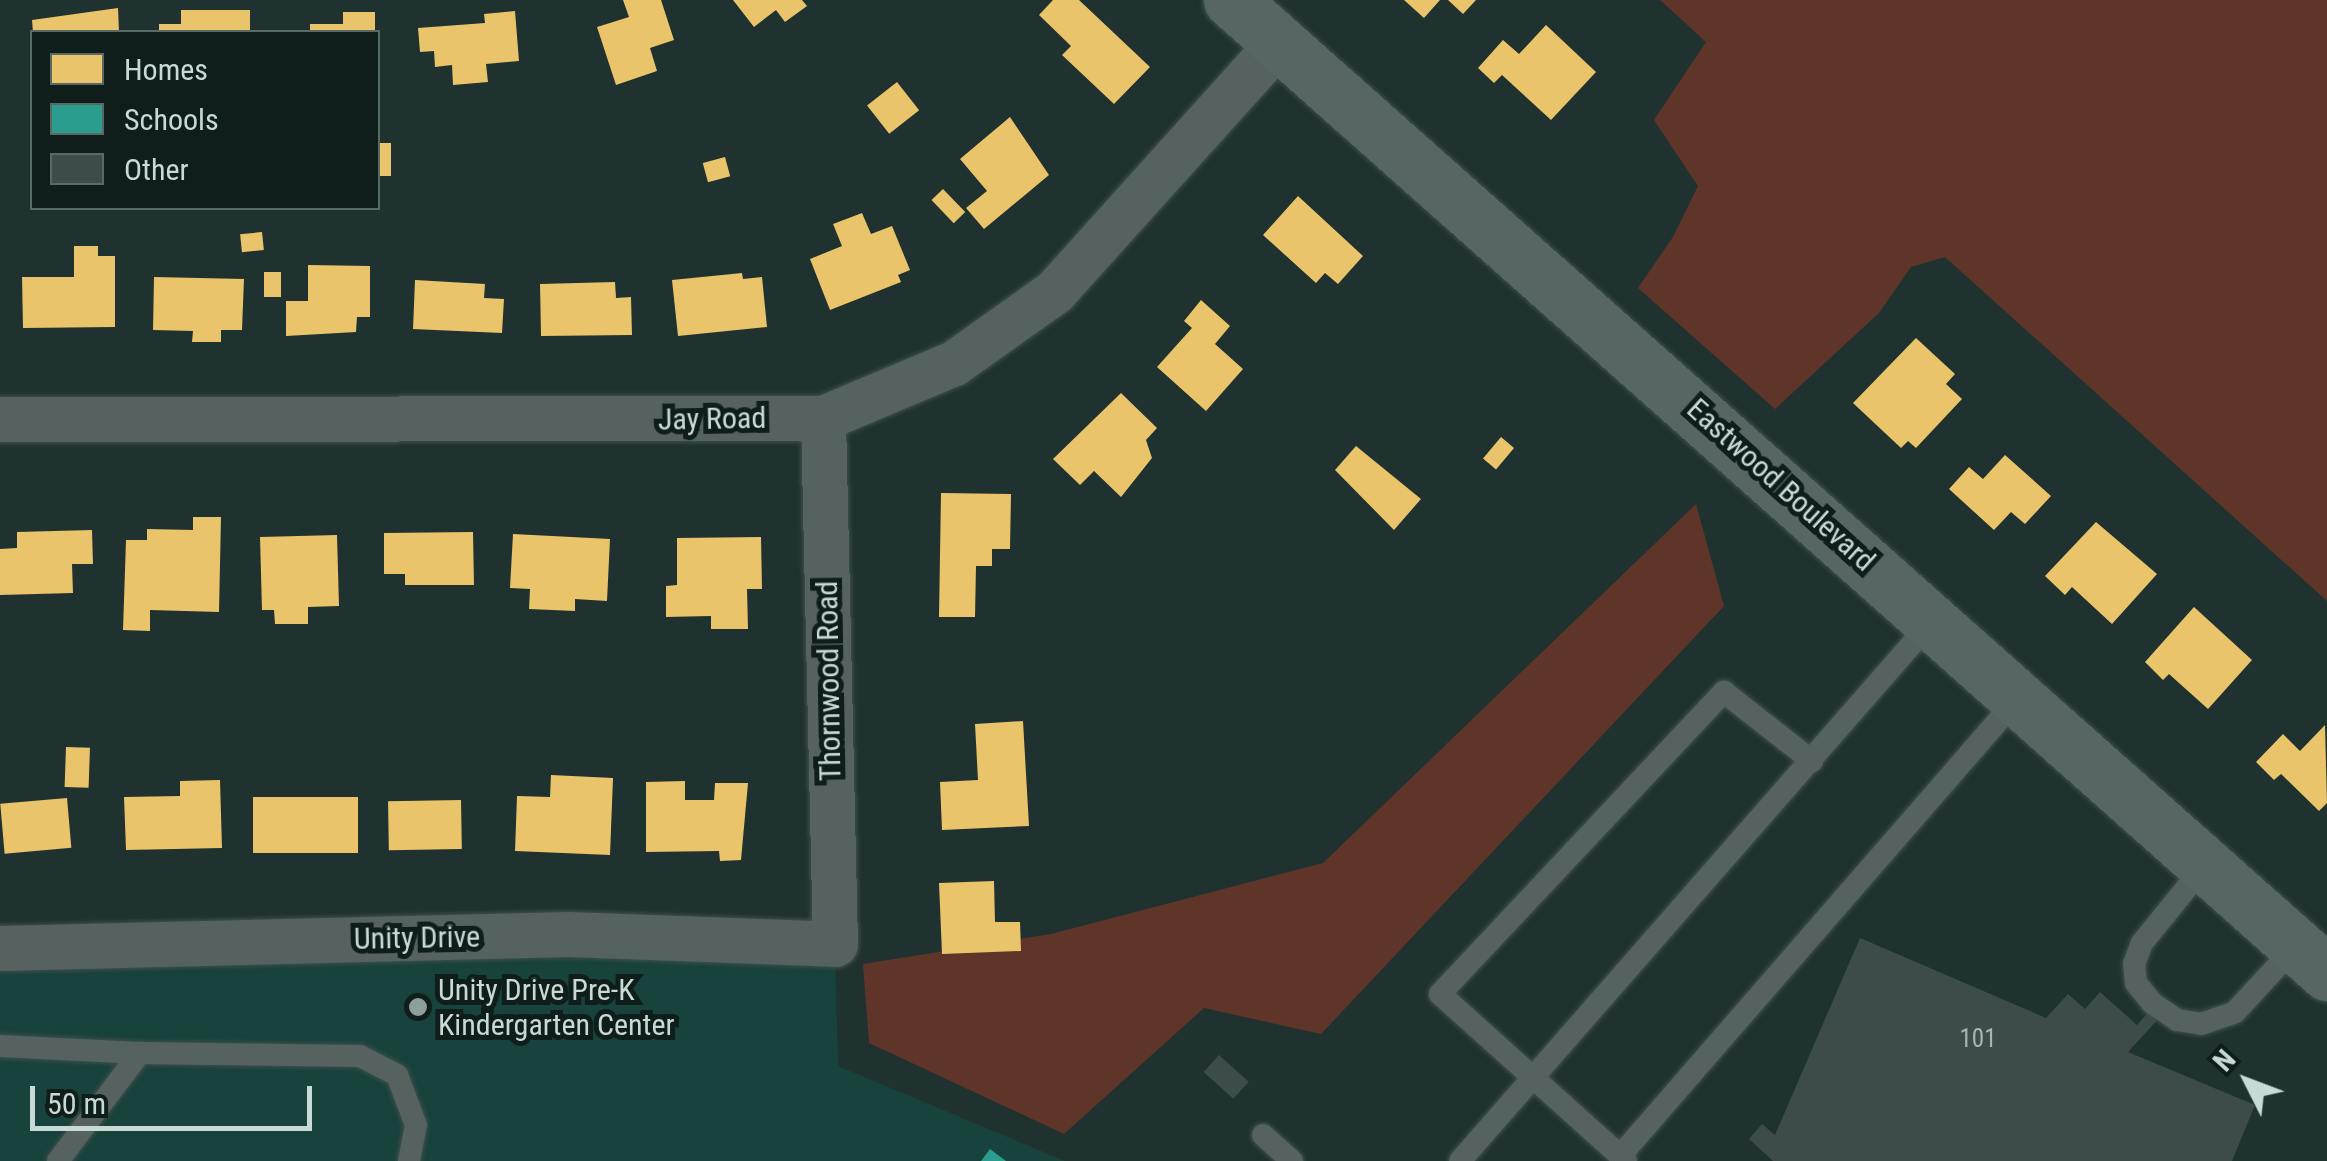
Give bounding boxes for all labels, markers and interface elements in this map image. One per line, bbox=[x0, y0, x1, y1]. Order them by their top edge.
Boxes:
legend bbox=[30, 30, 380, 210]
text: Homes bbox=[124, 52, 208, 87]
text: Schools bbox=[124, 102, 219, 137]
text: Other bbox=[124, 152, 189, 187]
street label: Eastwood Boulevard bbox=[1680, 391, 1882, 579]
street label: Jay Road bbox=[658, 400, 766, 438]
street label: Thornwood Road bbox=[809, 580, 849, 782]
street label: Unity Drive bbox=[354, 919, 480, 957]
place label: Unity Drive Pre-K Kindergarten Center bbox=[438, 972, 675, 1042]
marker: Unity Drive Pre-K Kindergarten Center bbox=[407, 996, 429, 1018]
house number: 101 bbox=[1959, 1024, 1997, 1054]
north arrow bbox=[2197, 1031, 2297, 1131]
text: N bbox=[2206, 1043, 2242, 1078]
scale bar bbox=[35, 1066, 318, 1128]
text: 50 m bbox=[47, 1086, 106, 1121]

